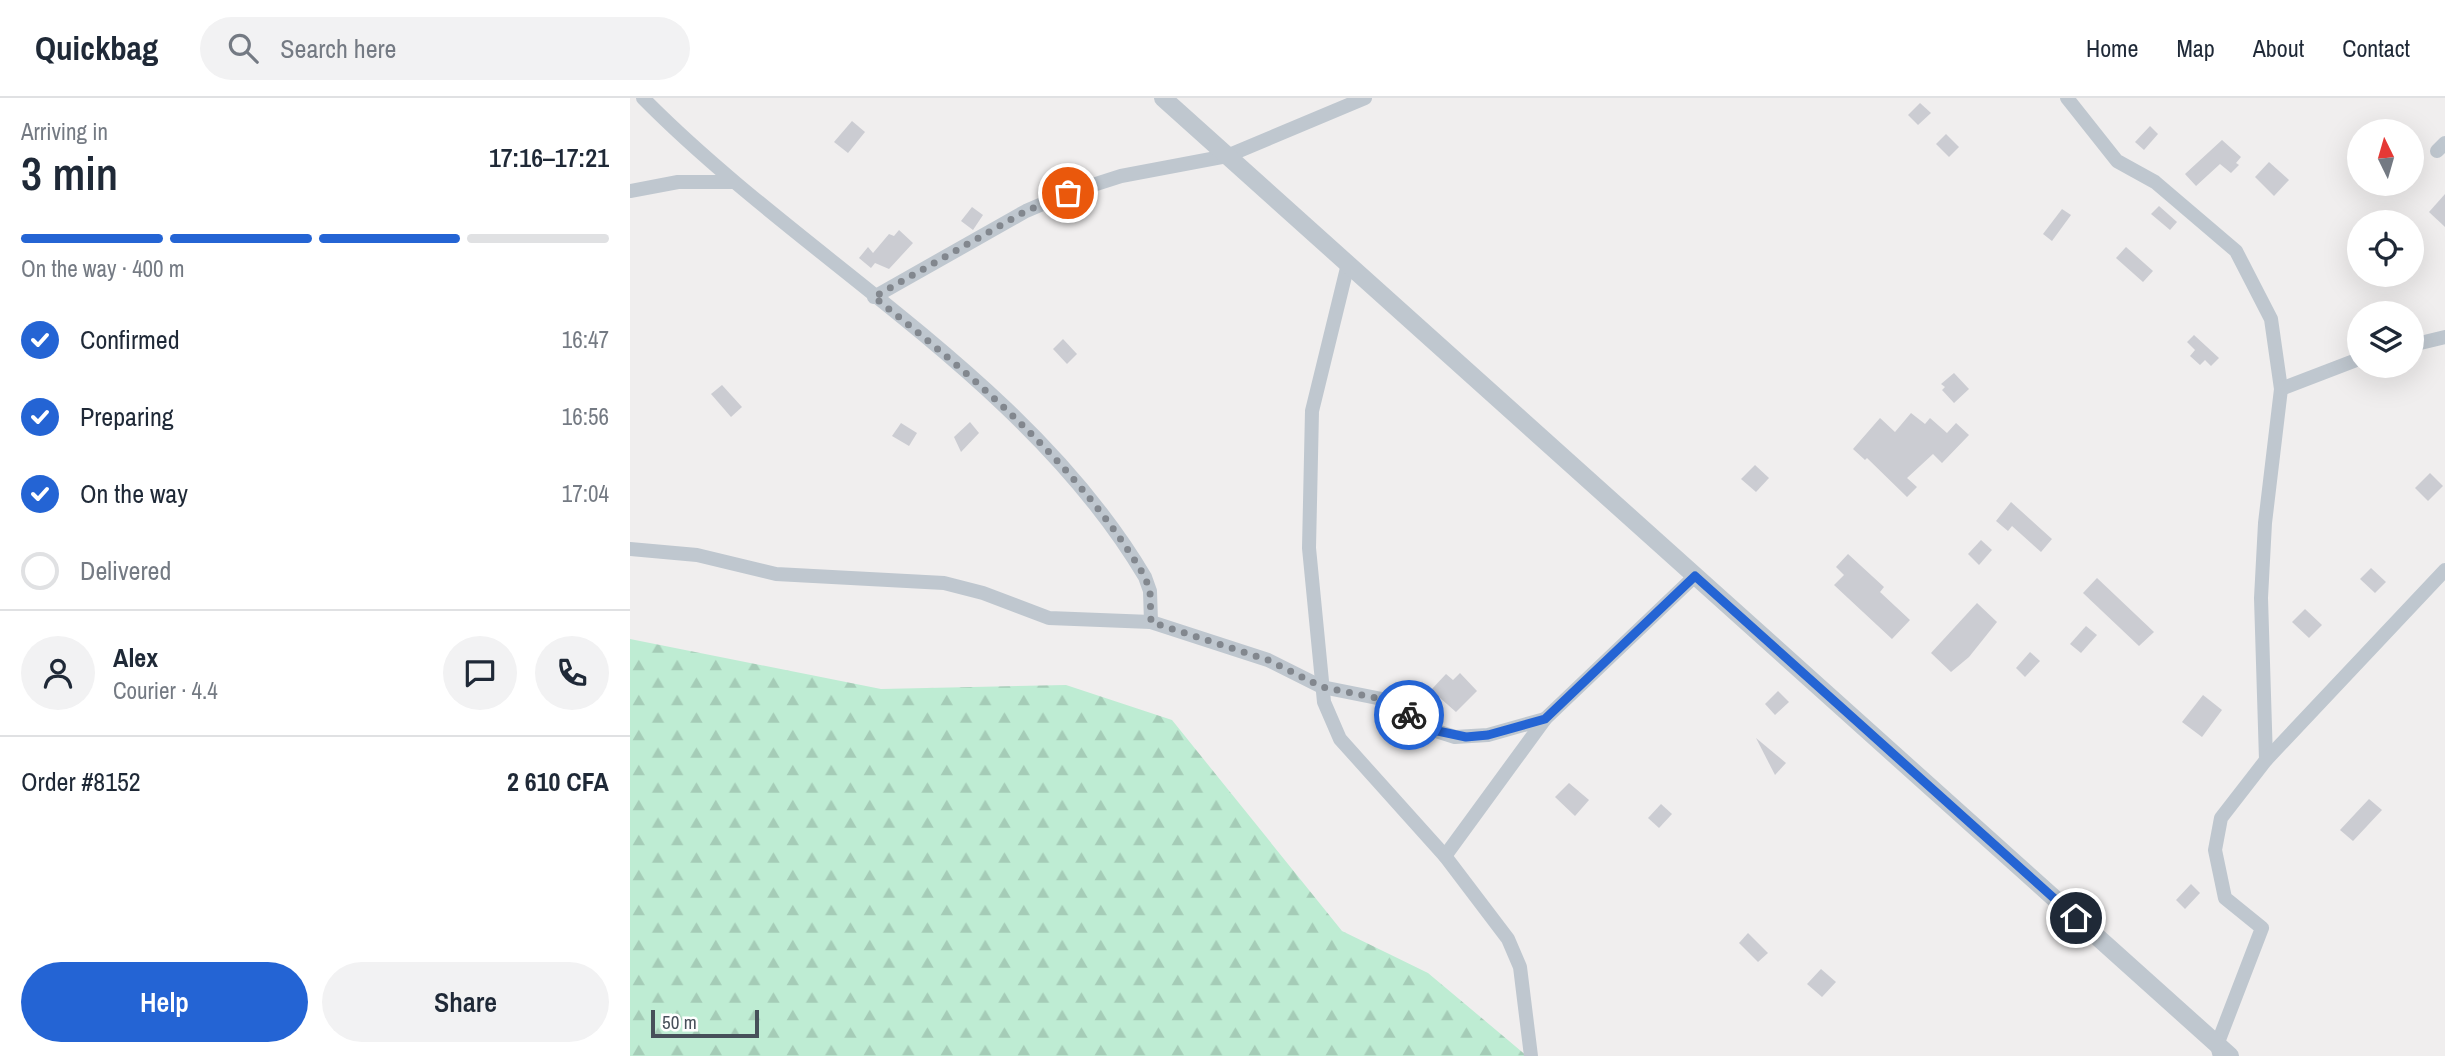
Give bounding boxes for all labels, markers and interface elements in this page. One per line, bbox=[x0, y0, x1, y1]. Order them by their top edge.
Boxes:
search box bbox=[200, 17, 690, 80]
text: Quickbag bbox=[35, 26, 158, 70]
icon: search bbox=[224, 29, 262, 67]
text: Search here bbox=[280, 31, 396, 66]
text: Home bbox=[2086, 32, 2138, 64]
text: Map bbox=[2176, 32, 2215, 64]
text: About bbox=[2253, 32, 2304, 64]
text: Contact bbox=[2342, 32, 2410, 64]
text: Arriving in bbox=[21, 116, 108, 147]
north arrow bbox=[2347, 119, 2424, 196]
map controls bbox=[2347, 119, 2424, 378]
text: 17:16–17:21 bbox=[489, 140, 609, 175]
text: 3 min bbox=[21, 142, 118, 204]
pin bbox=[1038, 163, 1098, 223]
icon: bag bbox=[1049, 174, 1087, 212]
button: locate bbox=[2347, 210, 2424, 287]
text: On the way · 400 m bbox=[21, 253, 185, 284]
button: layers bbox=[2347, 301, 2424, 378]
icon: check bbox=[21, 321, 59, 359]
text: Confirmed bbox=[80, 322, 180, 357]
text: 16:47 bbox=[562, 324, 609, 355]
icon: check bbox=[21, 398, 59, 436]
text: Preparing bbox=[80, 399, 174, 434]
text: 16:56 bbox=[562, 401, 609, 432]
icon: check bbox=[21, 475, 59, 513]
text: On the way bbox=[80, 476, 188, 511]
text: 17:04 bbox=[562, 478, 609, 509]
text: Delivered bbox=[80, 553, 171, 588]
button: person bbox=[21, 636, 95, 710]
button: chat bbox=[443, 636, 517, 710]
button: phone bbox=[535, 636, 609, 710]
text: Alex bbox=[113, 640, 158, 675]
text: Courier · 4.4 bbox=[113, 675, 218, 706]
courier bbox=[1374, 680, 1444, 750]
icon: bike bbox=[1390, 696, 1428, 734]
text: Order #8152 bbox=[21, 764, 141, 799]
text: 2 610 CFA bbox=[507, 764, 609, 799]
pin bbox=[2046, 888, 2106, 948]
icon: home bbox=[2057, 899, 2095, 937]
button: Help bbox=[21, 962, 308, 1042]
button: Share bbox=[322, 962, 609, 1042]
scale bar bbox=[651, 1007, 760, 1039]
text: 50 m bbox=[662, 1009, 697, 1035]

